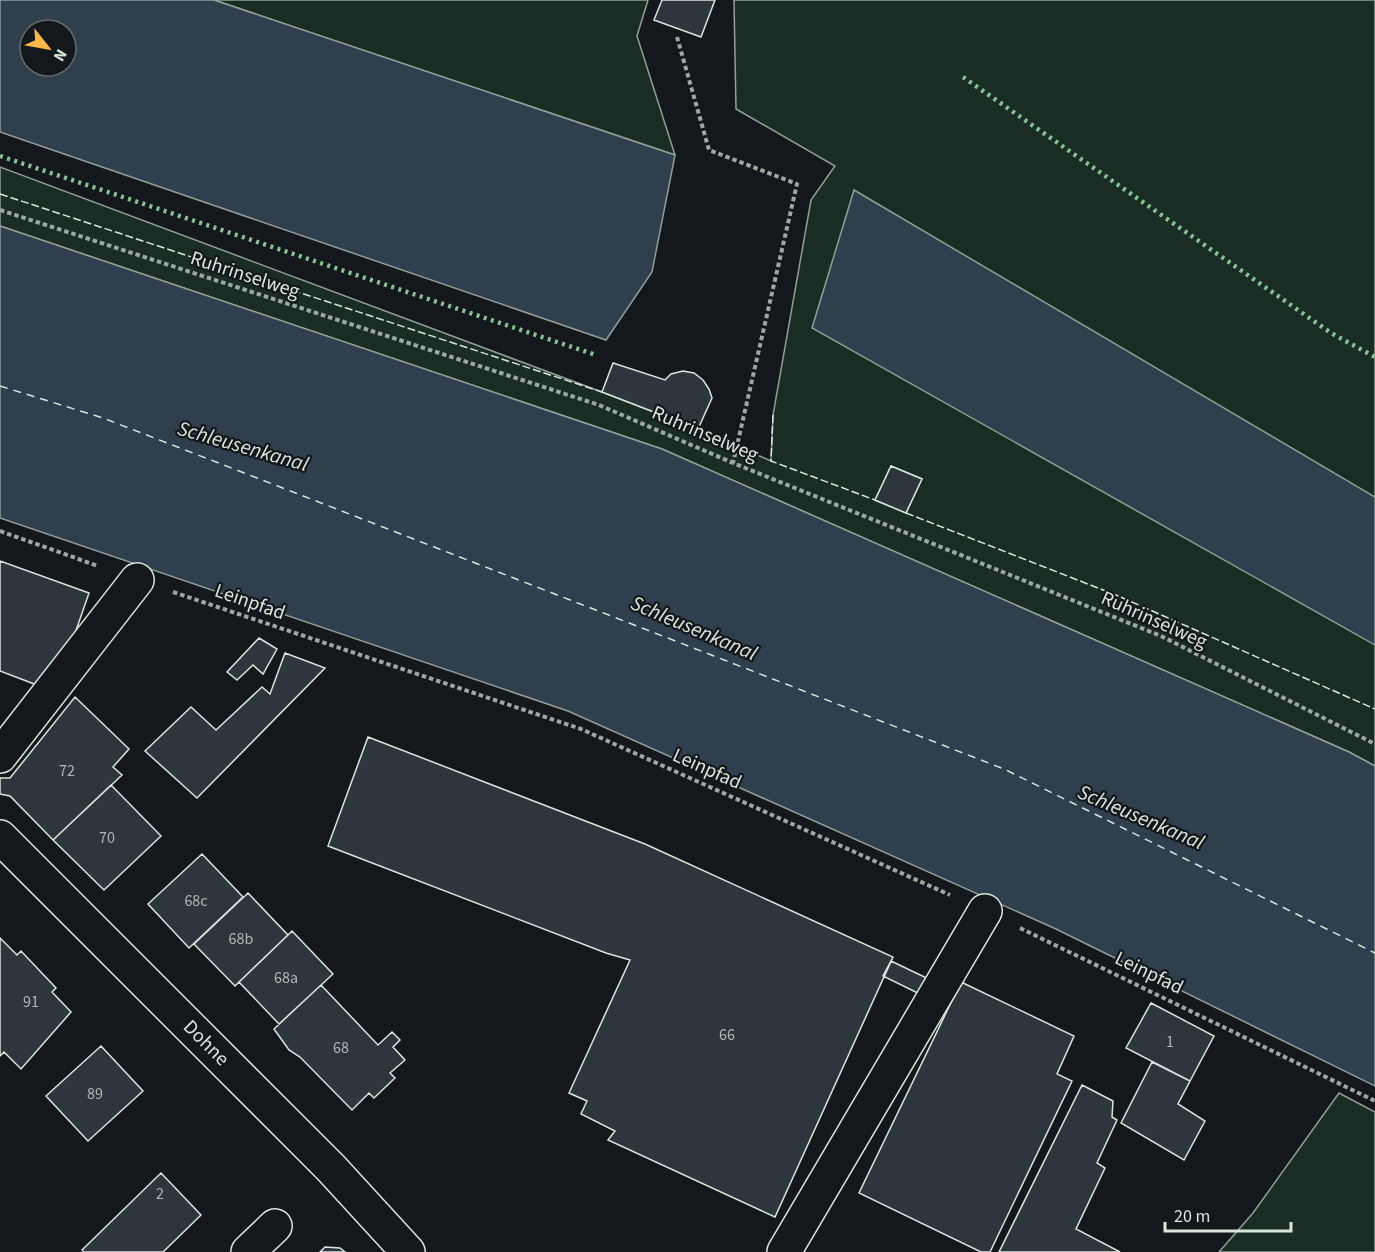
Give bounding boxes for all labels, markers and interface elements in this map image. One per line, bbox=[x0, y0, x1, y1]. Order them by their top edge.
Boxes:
north arrow bbox=[18, 18, 78, 78]
text: N bbox=[48, 45, 72, 65]
street label: Ruhrinselweg bbox=[187, 244, 303, 306]
street label: Ruhrinselweg bbox=[647, 399, 763, 469]
water label: Schleusenkanal bbox=[174, 413, 313, 479]
street label: Leinpfad bbox=[211, 577, 289, 627]
street label: Ruhrinselweg bbox=[1096, 584, 1212, 656]
water label: Schleusenkanal bbox=[626, 588, 763, 668]
street label: Leinpfad bbox=[668, 741, 746, 797]
house number: 72 bbox=[59, 760, 75, 782]
water label: Schleusenkanal bbox=[1073, 777, 1210, 857]
house number: 70 bbox=[99, 827, 115, 849]
house number: 68c bbox=[184, 890, 208, 912]
house number: 68b bbox=[229, 928, 254, 950]
street label: Leinpfad bbox=[1110, 944, 1188, 1002]
house number: 68a bbox=[274, 967, 298, 989]
house number: 91 bbox=[23, 991, 39, 1013]
street label: Dohne bbox=[177, 1014, 235, 1072]
house number: 66 bbox=[719, 1024, 735, 1046]
house number: 1 bbox=[1166, 1031, 1174, 1053]
house number: 68 bbox=[333, 1037, 349, 1059]
house number: 89 bbox=[87, 1083, 103, 1105]
house number: 2 bbox=[156, 1183, 164, 1205]
scale bar bbox=[1165, 1195, 1291, 1233]
text: 20 m bbox=[1174, 1204, 1210, 1229]

